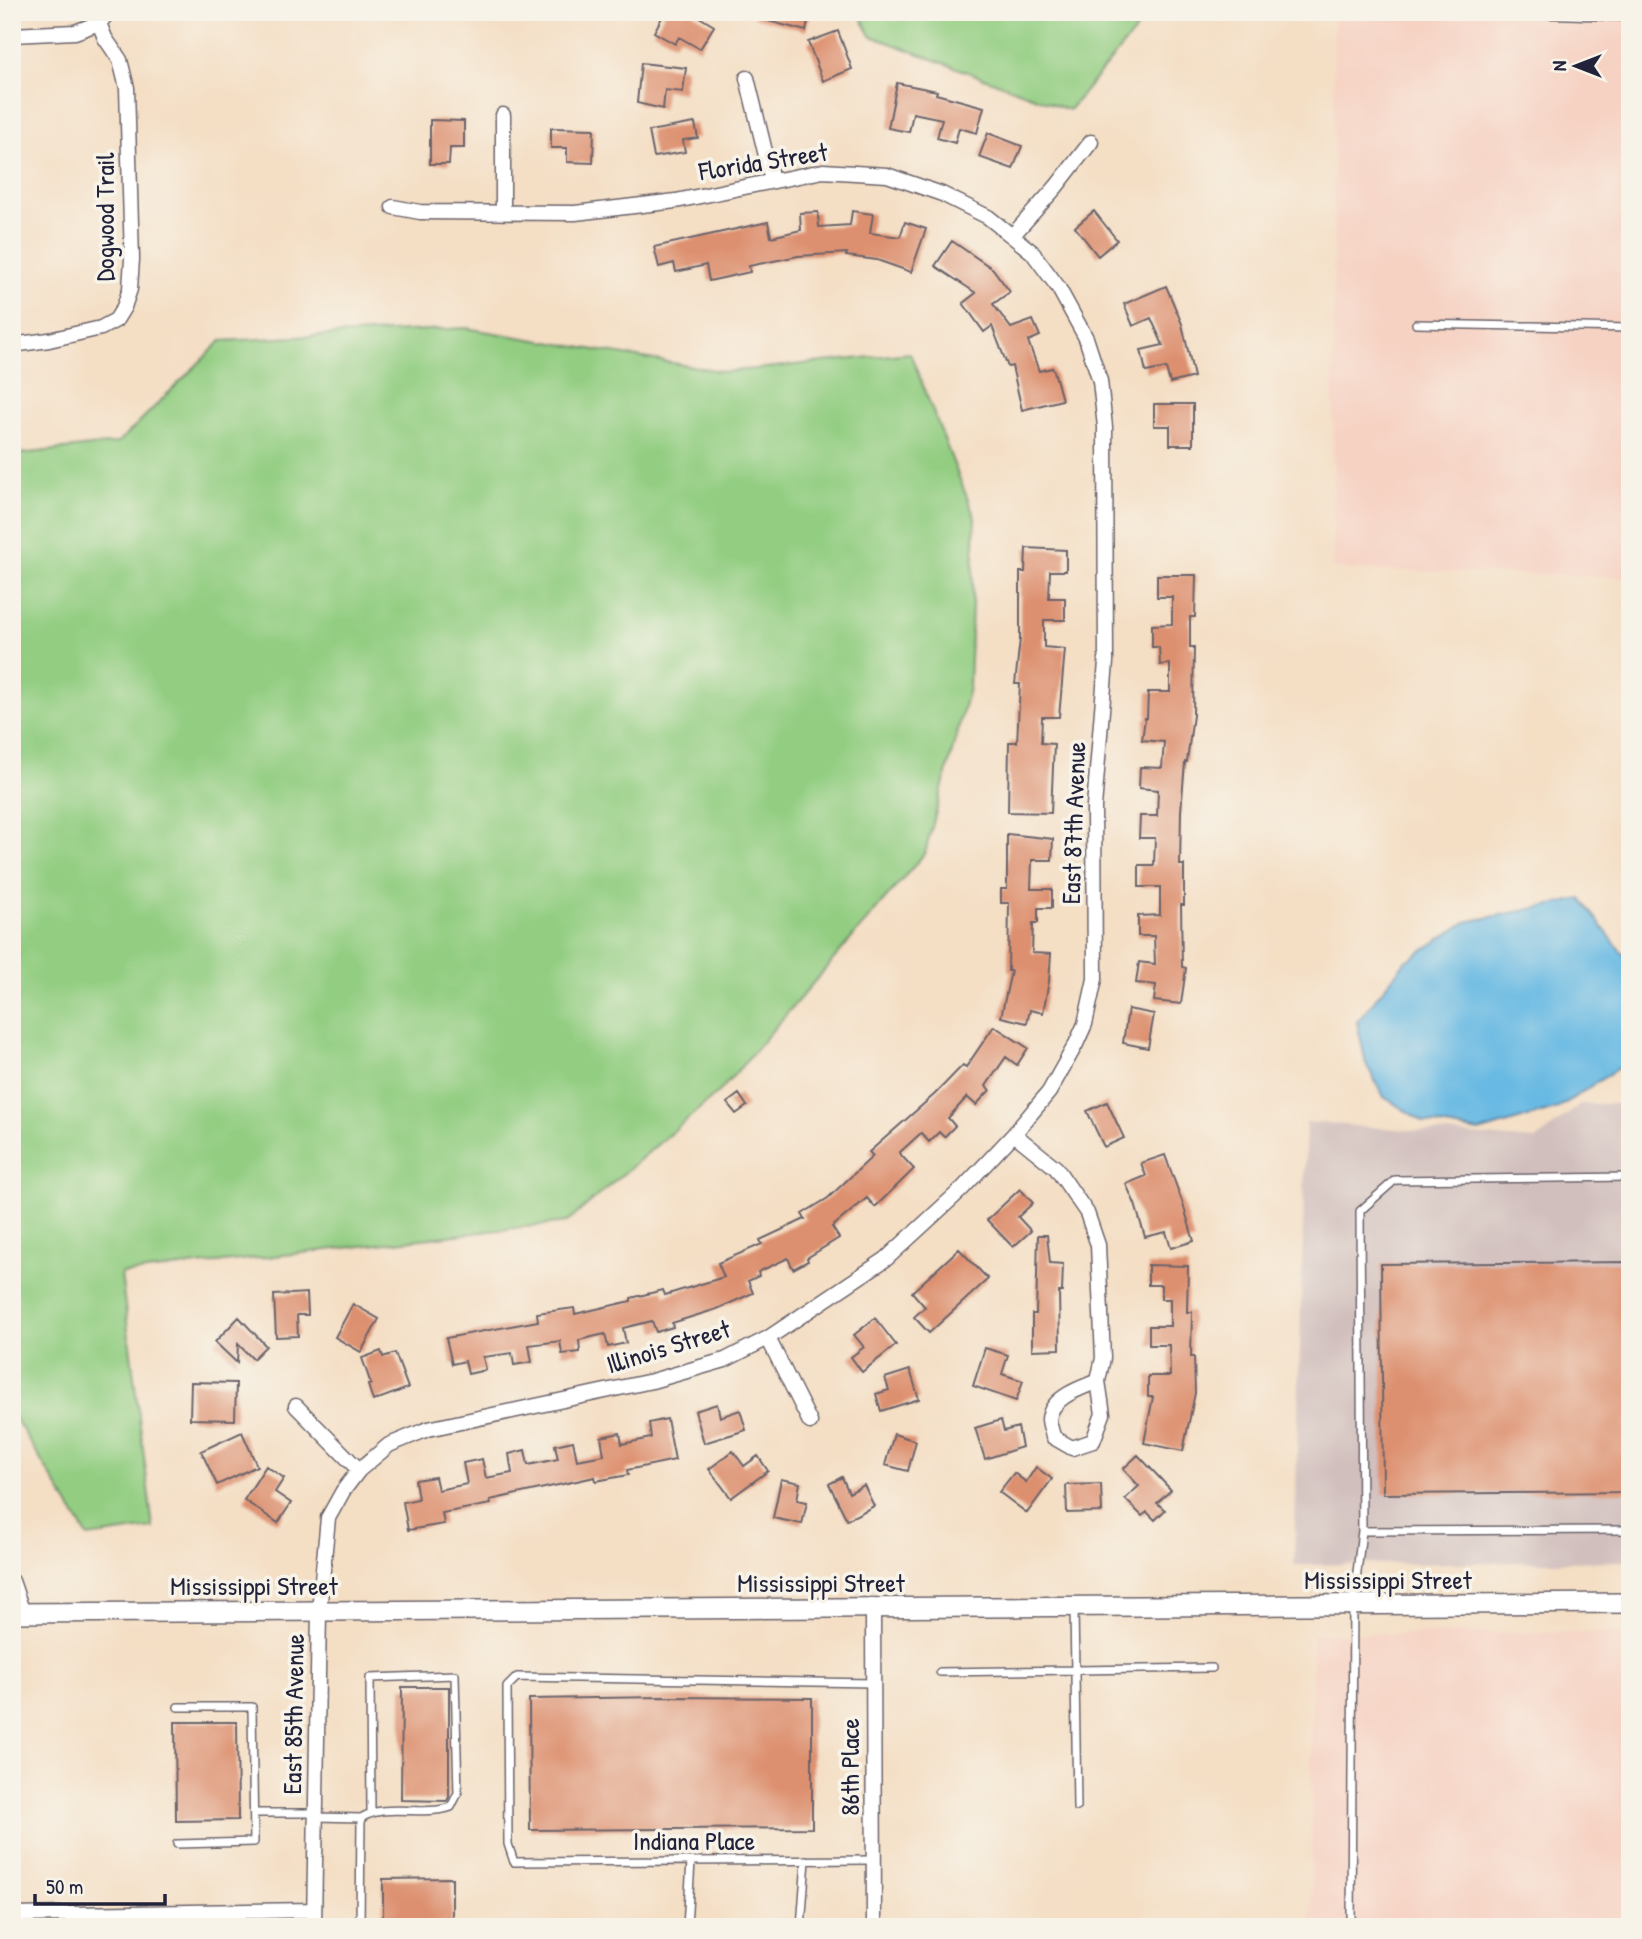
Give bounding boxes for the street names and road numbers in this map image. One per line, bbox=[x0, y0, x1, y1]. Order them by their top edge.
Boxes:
street label: Florida Street bbox=[695, 133, 831, 189]
street label: Dogwood Trail bbox=[87, 153, 122, 281]
street label: East 87th Avenue bbox=[1053, 741, 1093, 905]
street label: Illinois Street bbox=[602, 1310, 735, 1381]
street label: Mississippi Street bbox=[1304, 1562, 1473, 1597]
street label: Mississippi Street bbox=[737, 1565, 906, 1600]
street label: Mississippi Street bbox=[170, 1568, 339, 1603]
street label: East 85th Avenue bbox=[274, 1633, 312, 1795]
street label: 86th Place bbox=[832, 1718, 867, 1816]
street label: Indiana Place bbox=[633, 1823, 755, 1858]

